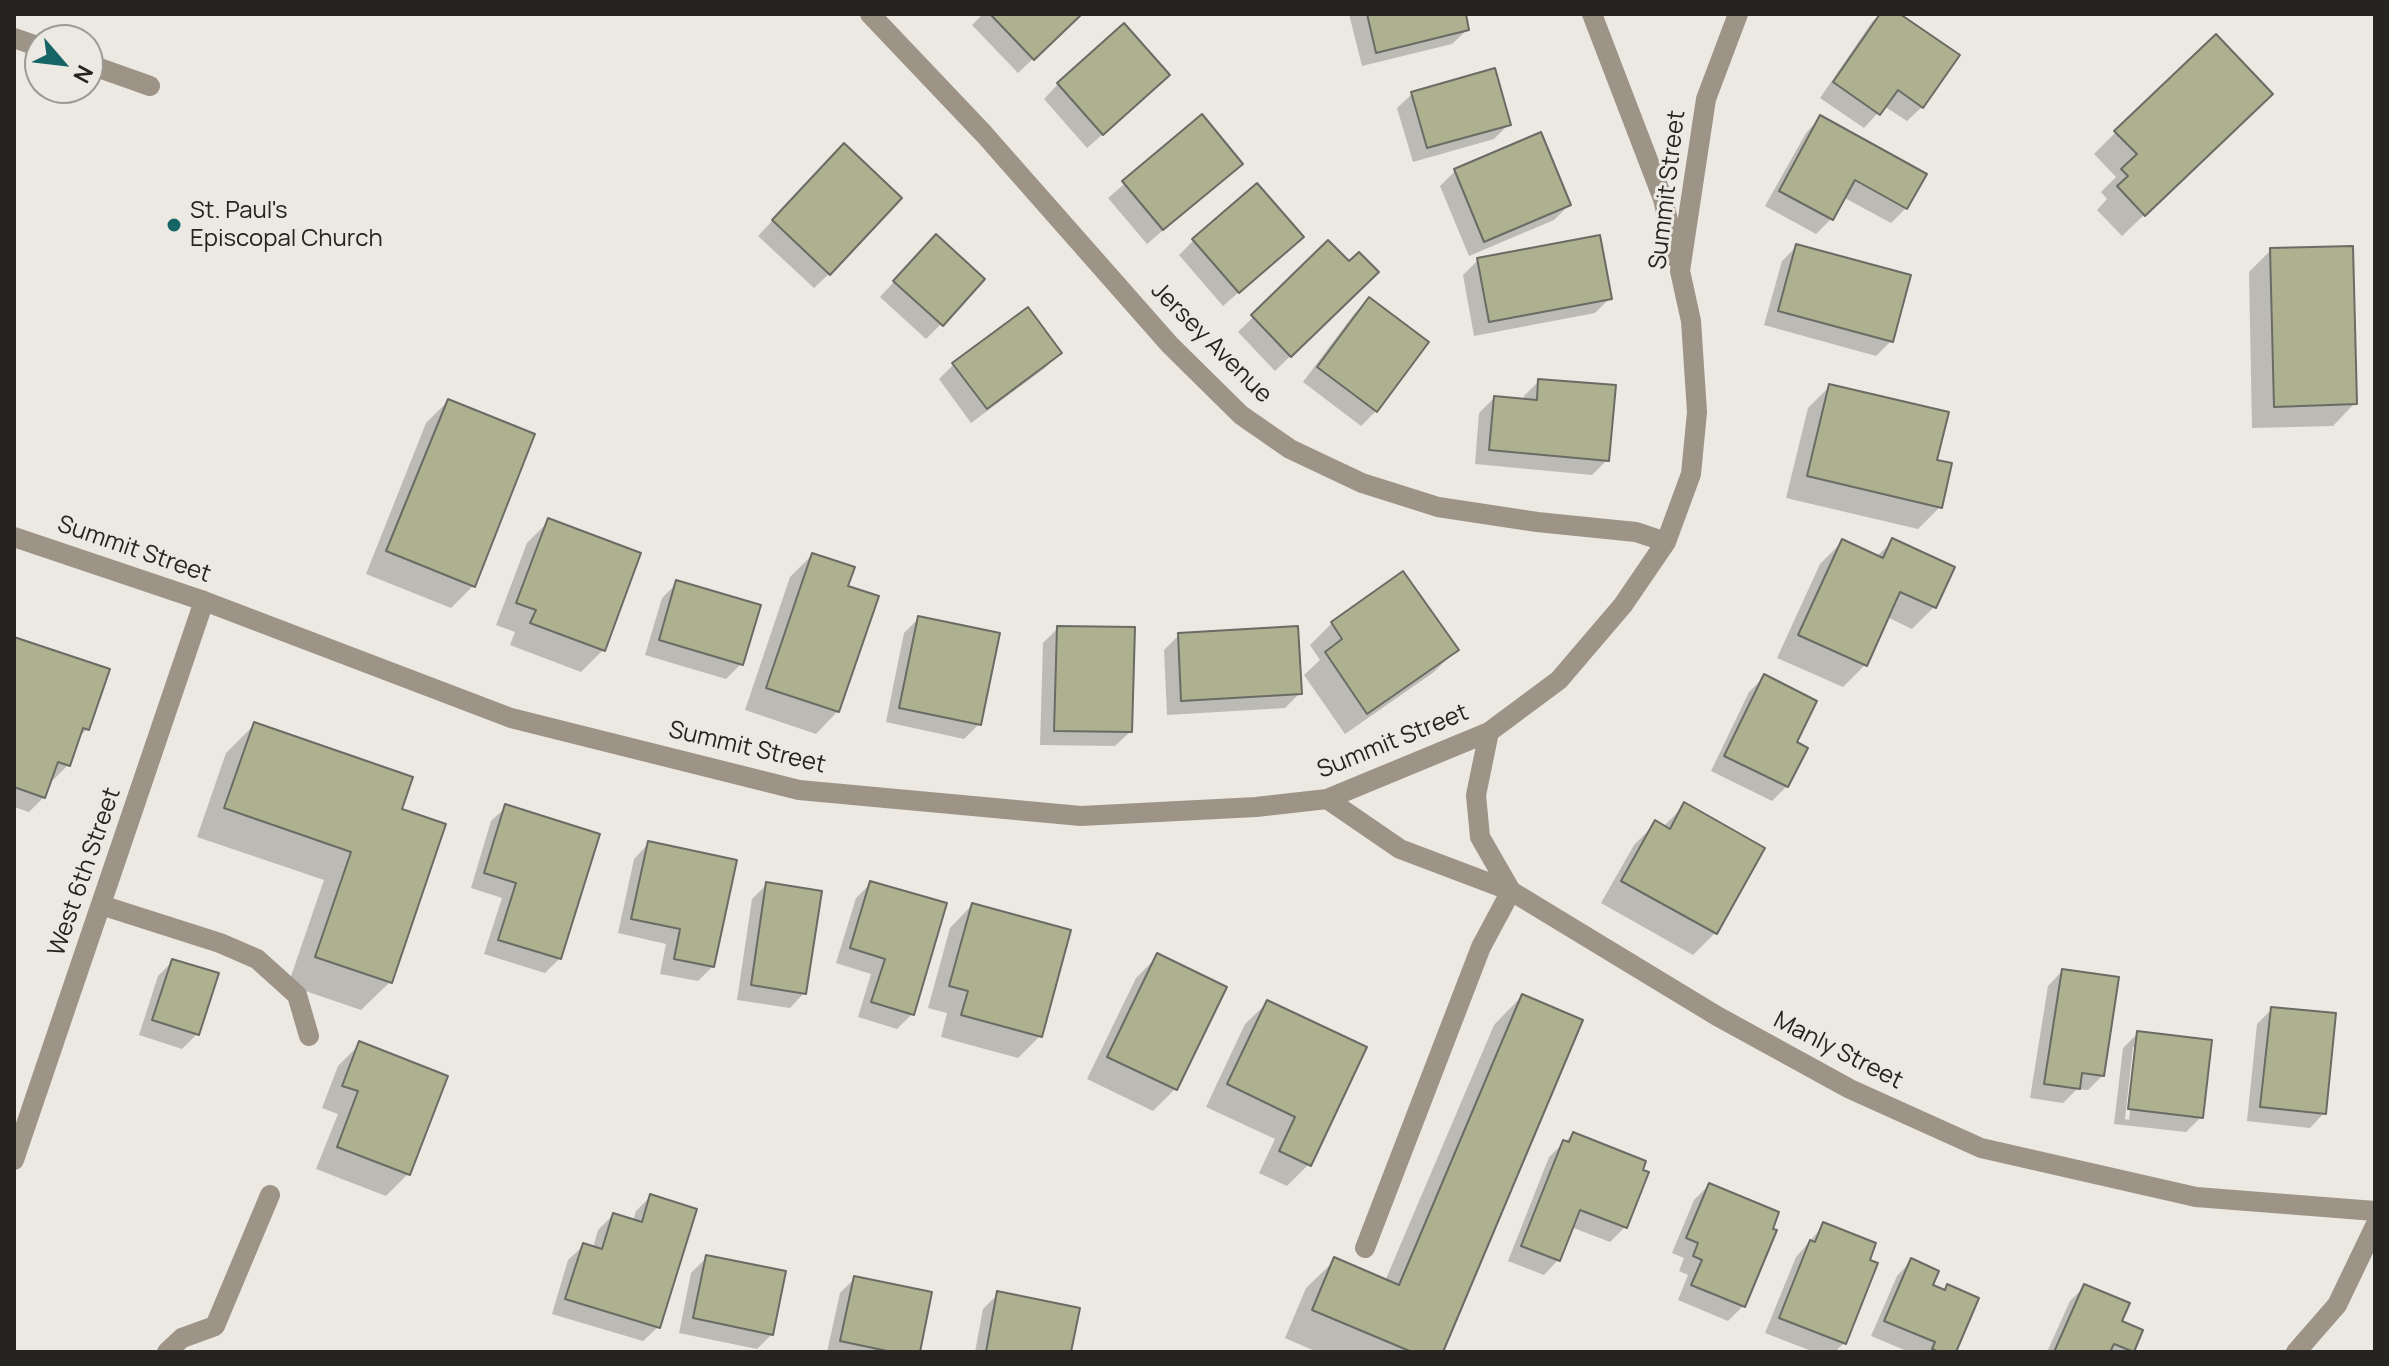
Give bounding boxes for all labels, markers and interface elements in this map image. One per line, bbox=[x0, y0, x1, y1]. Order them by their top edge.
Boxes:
north arrow bbox=[24, 24, 104, 104]
text: N bbox=[66, 60, 100, 88]
street label: Summit Street bbox=[1644, 109, 1692, 271]
place label: St. Paul's Episcopal Church bbox=[190, 197, 383, 253]
marker: St. Paul's Episcopal Church bbox=[165, 216, 183, 234]
street label: Jersey Avenue bbox=[1144, 276, 1278, 410]
street label: Summit Street bbox=[54, 510, 214, 590]
street label: Summit Street bbox=[1313, 699, 1473, 785]
street label: Summit Street bbox=[666, 716, 828, 780]
street label: West 6th Street bbox=[43, 784, 127, 960]
street label: Manly Street bbox=[1769, 1006, 1907, 1096]

